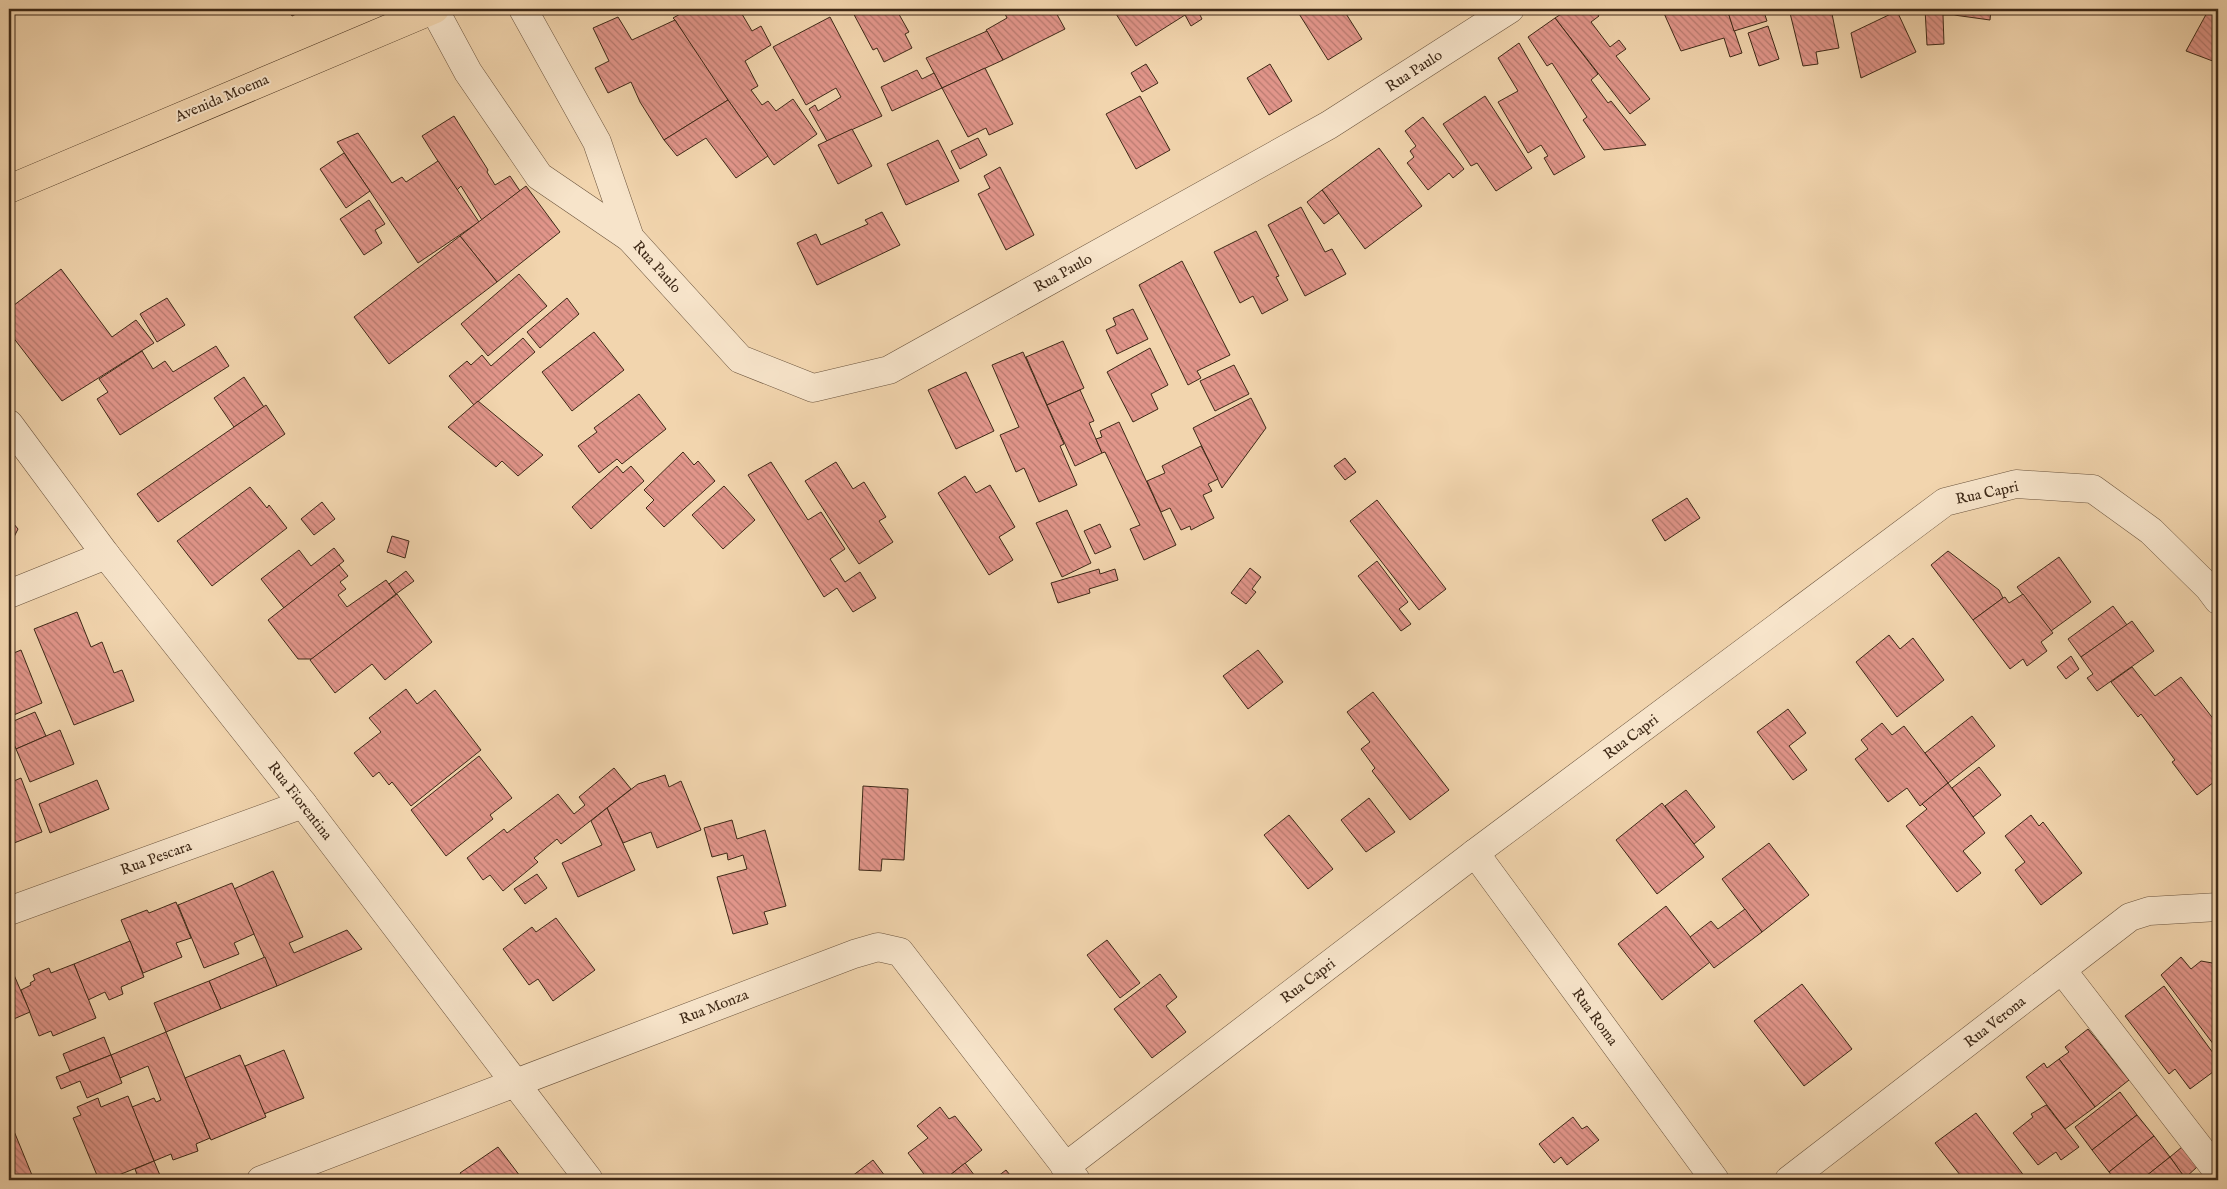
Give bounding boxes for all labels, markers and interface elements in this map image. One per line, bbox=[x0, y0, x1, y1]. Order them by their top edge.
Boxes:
street label: Rua Paulo bbox=[1382, 46, 1446, 96]
street label: Avenida Moema bbox=[171, 70, 272, 127]
street label: Rua Paulo bbox=[629, 237, 685, 297]
street label: Rua Paulo bbox=[1030, 249, 1096, 297]
street label: Rua Capri bbox=[1954, 477, 2020, 509]
street label: Rua Capri bbox=[1600, 710, 1662, 764]
street label: Rua Fiorentina bbox=[263, 758, 337, 844]
street label: Rua Pescara bbox=[118, 836, 195, 880]
street label: Rua Capri bbox=[1277, 954, 1339, 1008]
street label: Rua Monza bbox=[677, 985, 752, 1029]
street label: Rua Roma bbox=[1568, 985, 1622, 1050]
street label: Rua Verona bbox=[1960, 992, 2030, 1052]

